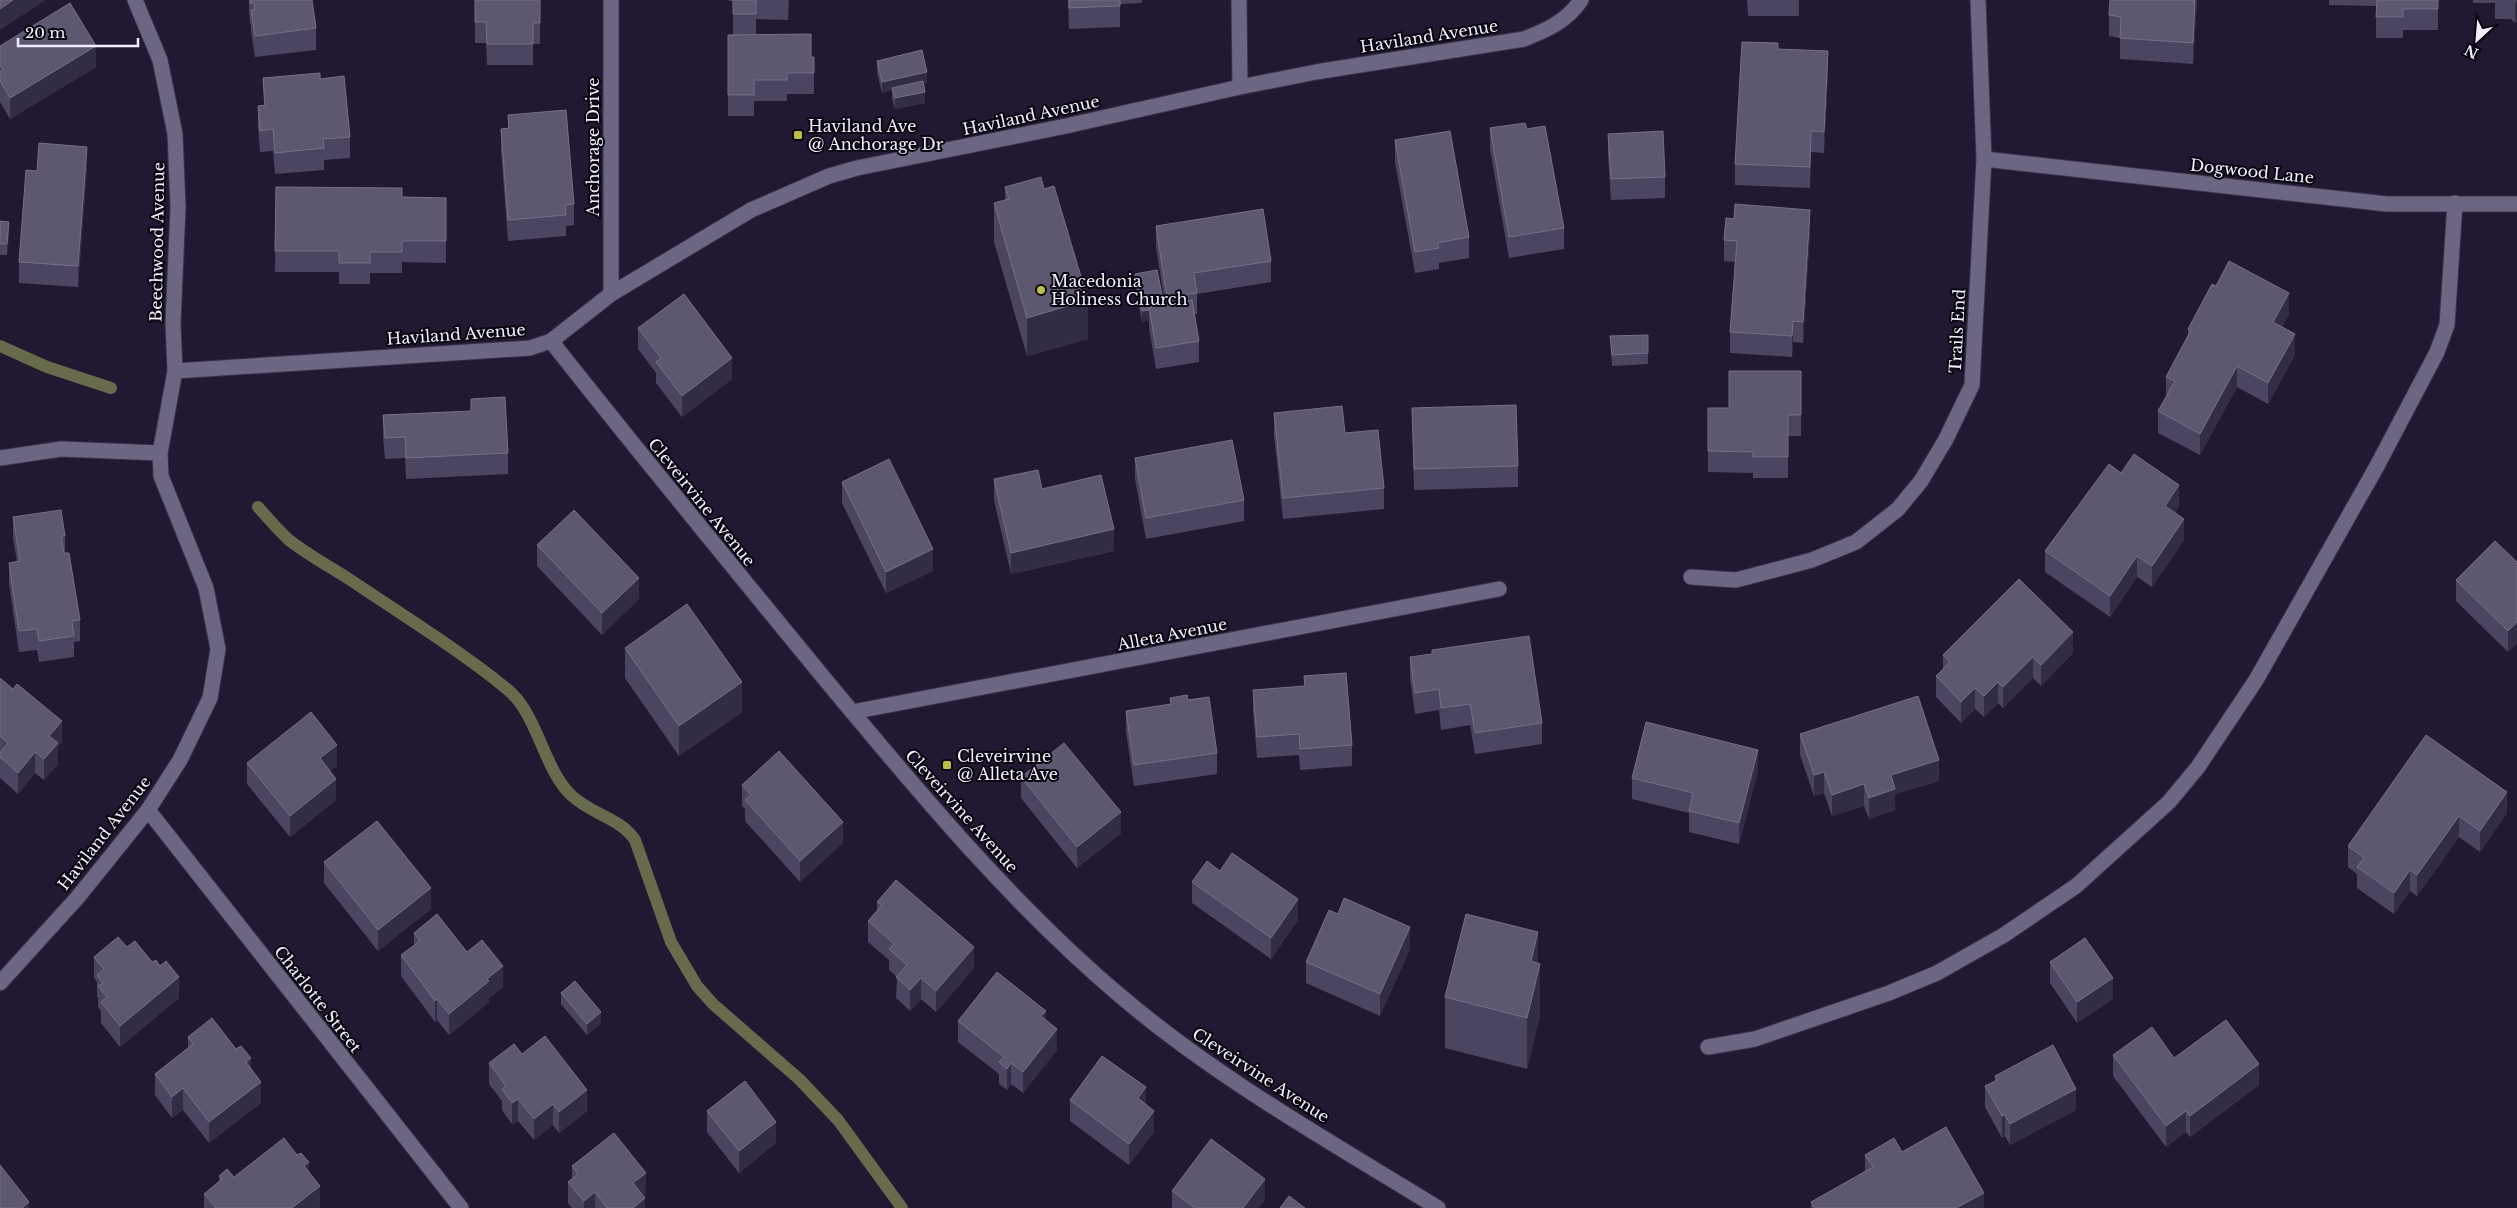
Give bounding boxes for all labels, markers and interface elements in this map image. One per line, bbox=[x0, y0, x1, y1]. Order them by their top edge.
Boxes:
scale bar bbox=[18, 15, 138, 47]
street label: Haviland Avenue bbox=[1359, 15, 1499, 57]
north arrow bbox=[2452, 15, 2502, 65]
text: 20 m bbox=[25, 23, 65, 42]
text: N bbox=[2461, 41, 2481, 63]
street label: Anchorage Drive bbox=[583, 78, 603, 217]
street label: Haviland Avenue bbox=[961, 91, 1101, 139]
place label: Haviland Ave @ Anchorage Dr bbox=[808, 116, 944, 154]
marker: Haviland Ave @ Anchorage Dr bbox=[792, 129, 804, 141]
street label: Dogwood Lane bbox=[2189, 155, 2315, 187]
street label: Beechwood Avenue bbox=[146, 162, 168, 322]
place label: Macedonia Holiness Church bbox=[1051, 271, 1187, 309]
marker: Macedonia Holiness Church bbox=[1035, 284, 1047, 296]
street label: Trails End bbox=[1945, 288, 1969, 374]
street label: Haviland Avenue bbox=[386, 319, 526, 349]
street label: Cleveirvine Avenue bbox=[644, 434, 760, 570]
street label: Alleta Avenue bbox=[1114, 614, 1229, 655]
street label: Cleveirvine Avenue bbox=[901, 745, 1023, 877]
place label: Cleveirvine @ Alleta Ave bbox=[957, 746, 1058, 784]
marker: Cleveirvine @ Alleta Ave bbox=[941, 759, 953, 771]
street label: Haviland Avenue bbox=[53, 772, 155, 894]
street label: Charlotte Street bbox=[270, 942, 366, 1056]
street label: Cleveirvine Avenue bbox=[1189, 1023, 1333, 1127]

